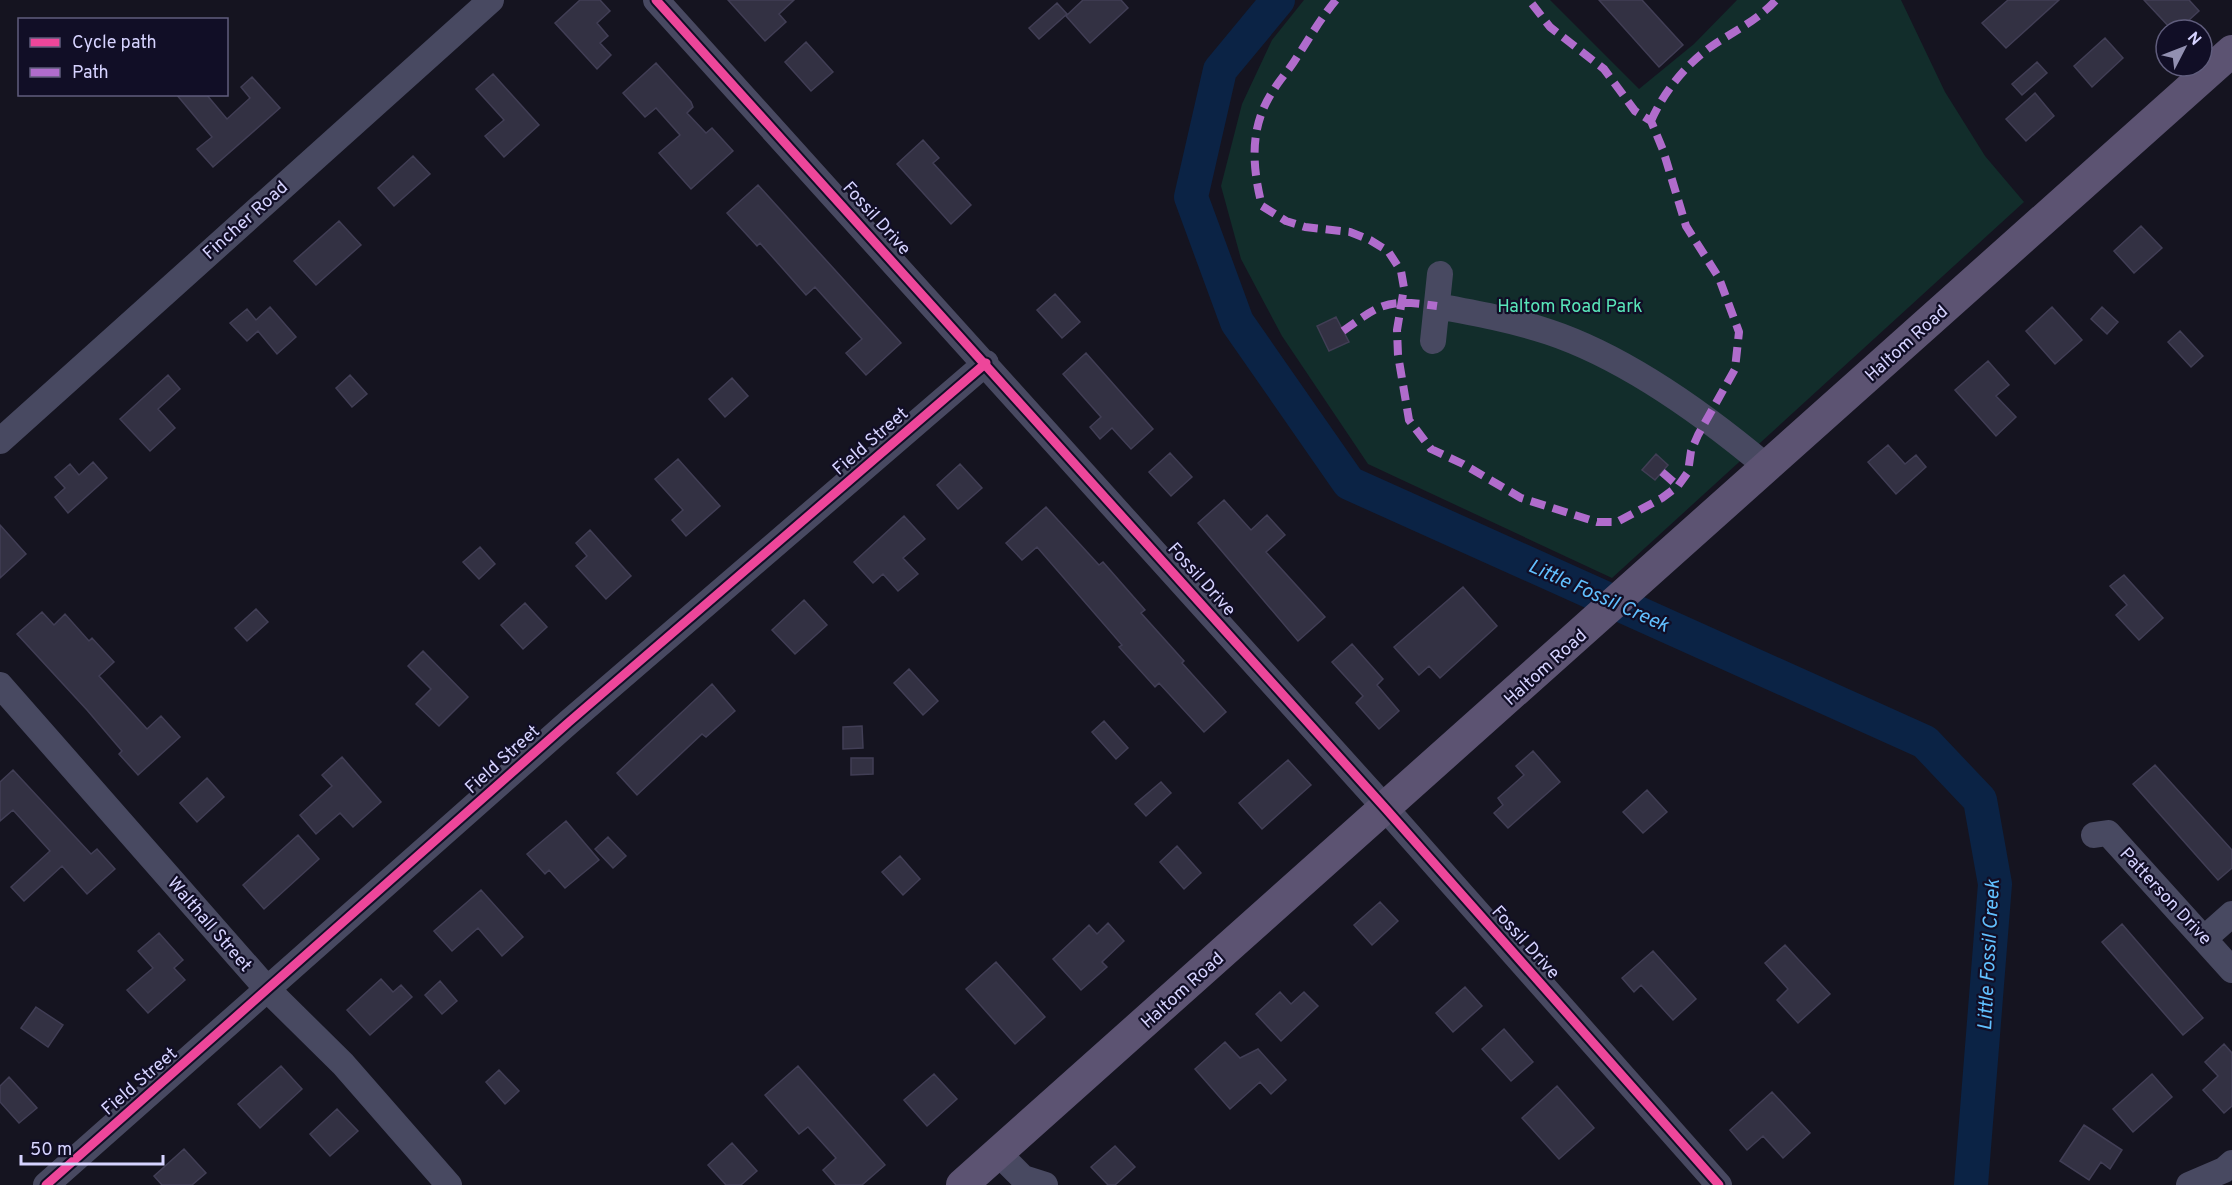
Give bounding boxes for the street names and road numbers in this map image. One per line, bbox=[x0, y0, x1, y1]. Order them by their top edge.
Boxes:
street label: Fincher Road bbox=[198, 177, 294, 266]
street label: Fossil Drive bbox=[837, 177, 915, 261]
street label: Haltom Road bbox=[1861, 301, 1953, 387]
street label: Field Street bbox=[828, 403, 914, 481]
street label: Fossil Drive bbox=[1162, 538, 1240, 622]
street label: Haltom Road bbox=[1500, 625, 1592, 711]
street label: Field Street bbox=[461, 720, 545, 800]
street label: Patterson Drive bbox=[2114, 843, 2216, 951]
street label: Walthall Street bbox=[161, 873, 256, 977]
street label: Fossil Drive bbox=[1486, 901, 1564, 985]
street label: Haltom Road bbox=[1137, 948, 1229, 1034]
street label: Field Street bbox=[97, 1043, 183, 1121]

